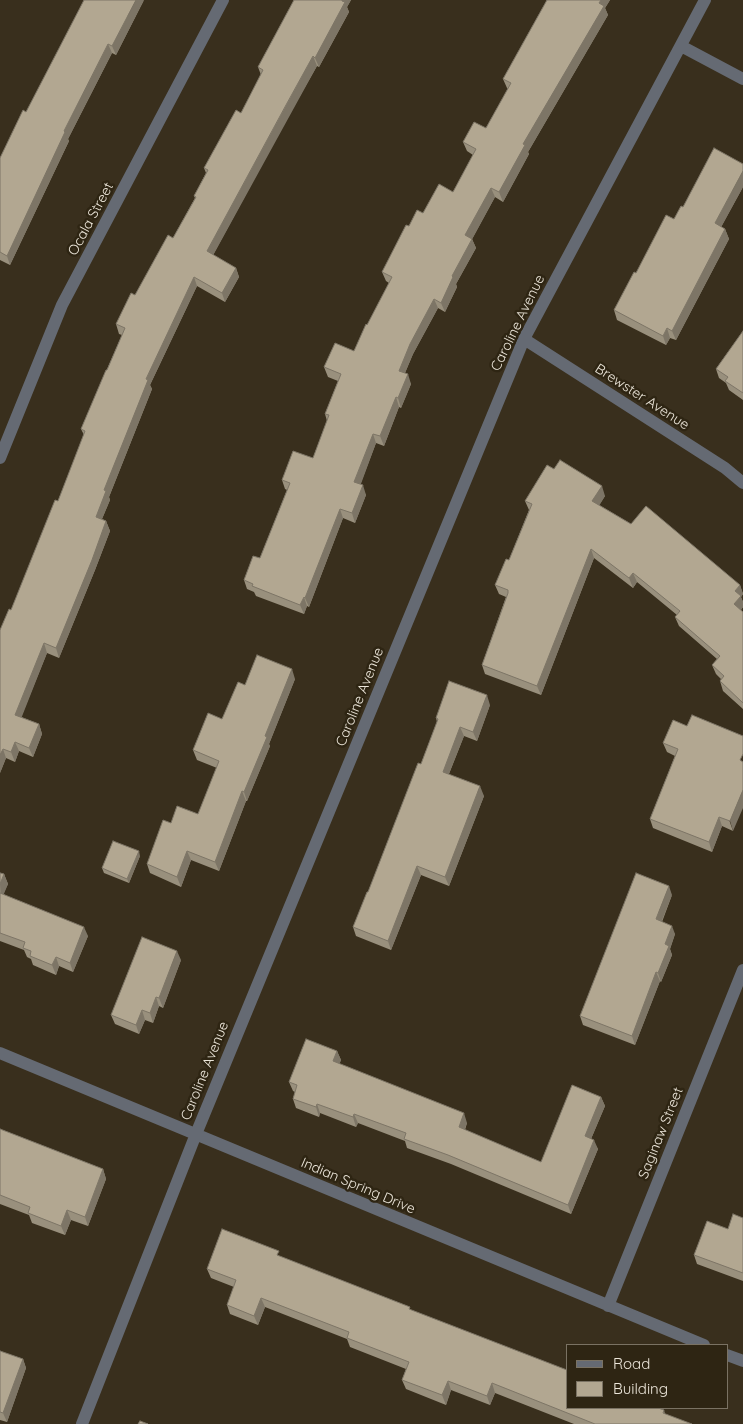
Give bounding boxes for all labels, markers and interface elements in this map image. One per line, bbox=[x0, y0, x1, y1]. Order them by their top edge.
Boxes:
street label: Ocala Street bbox=[65, 180, 117, 258]
street label: Caroline Avenue bbox=[487, 272, 549, 374]
street label: Brewster Avenue bbox=[592, 360, 692, 434]
street label: Caroline Avenue bbox=[333, 645, 387, 749]
street label: Caroline Avenue bbox=[178, 1019, 232, 1123]
street label: Saginaw Street bbox=[635, 1085, 687, 1181]
street label: Indian Spring Drive bbox=[298, 1154, 418, 1218]
legend bbox=[566, 1344, 728, 1409]
text: Road bbox=[613, 1354, 650, 1373]
text: Building bbox=[613, 1379, 668, 1398]

